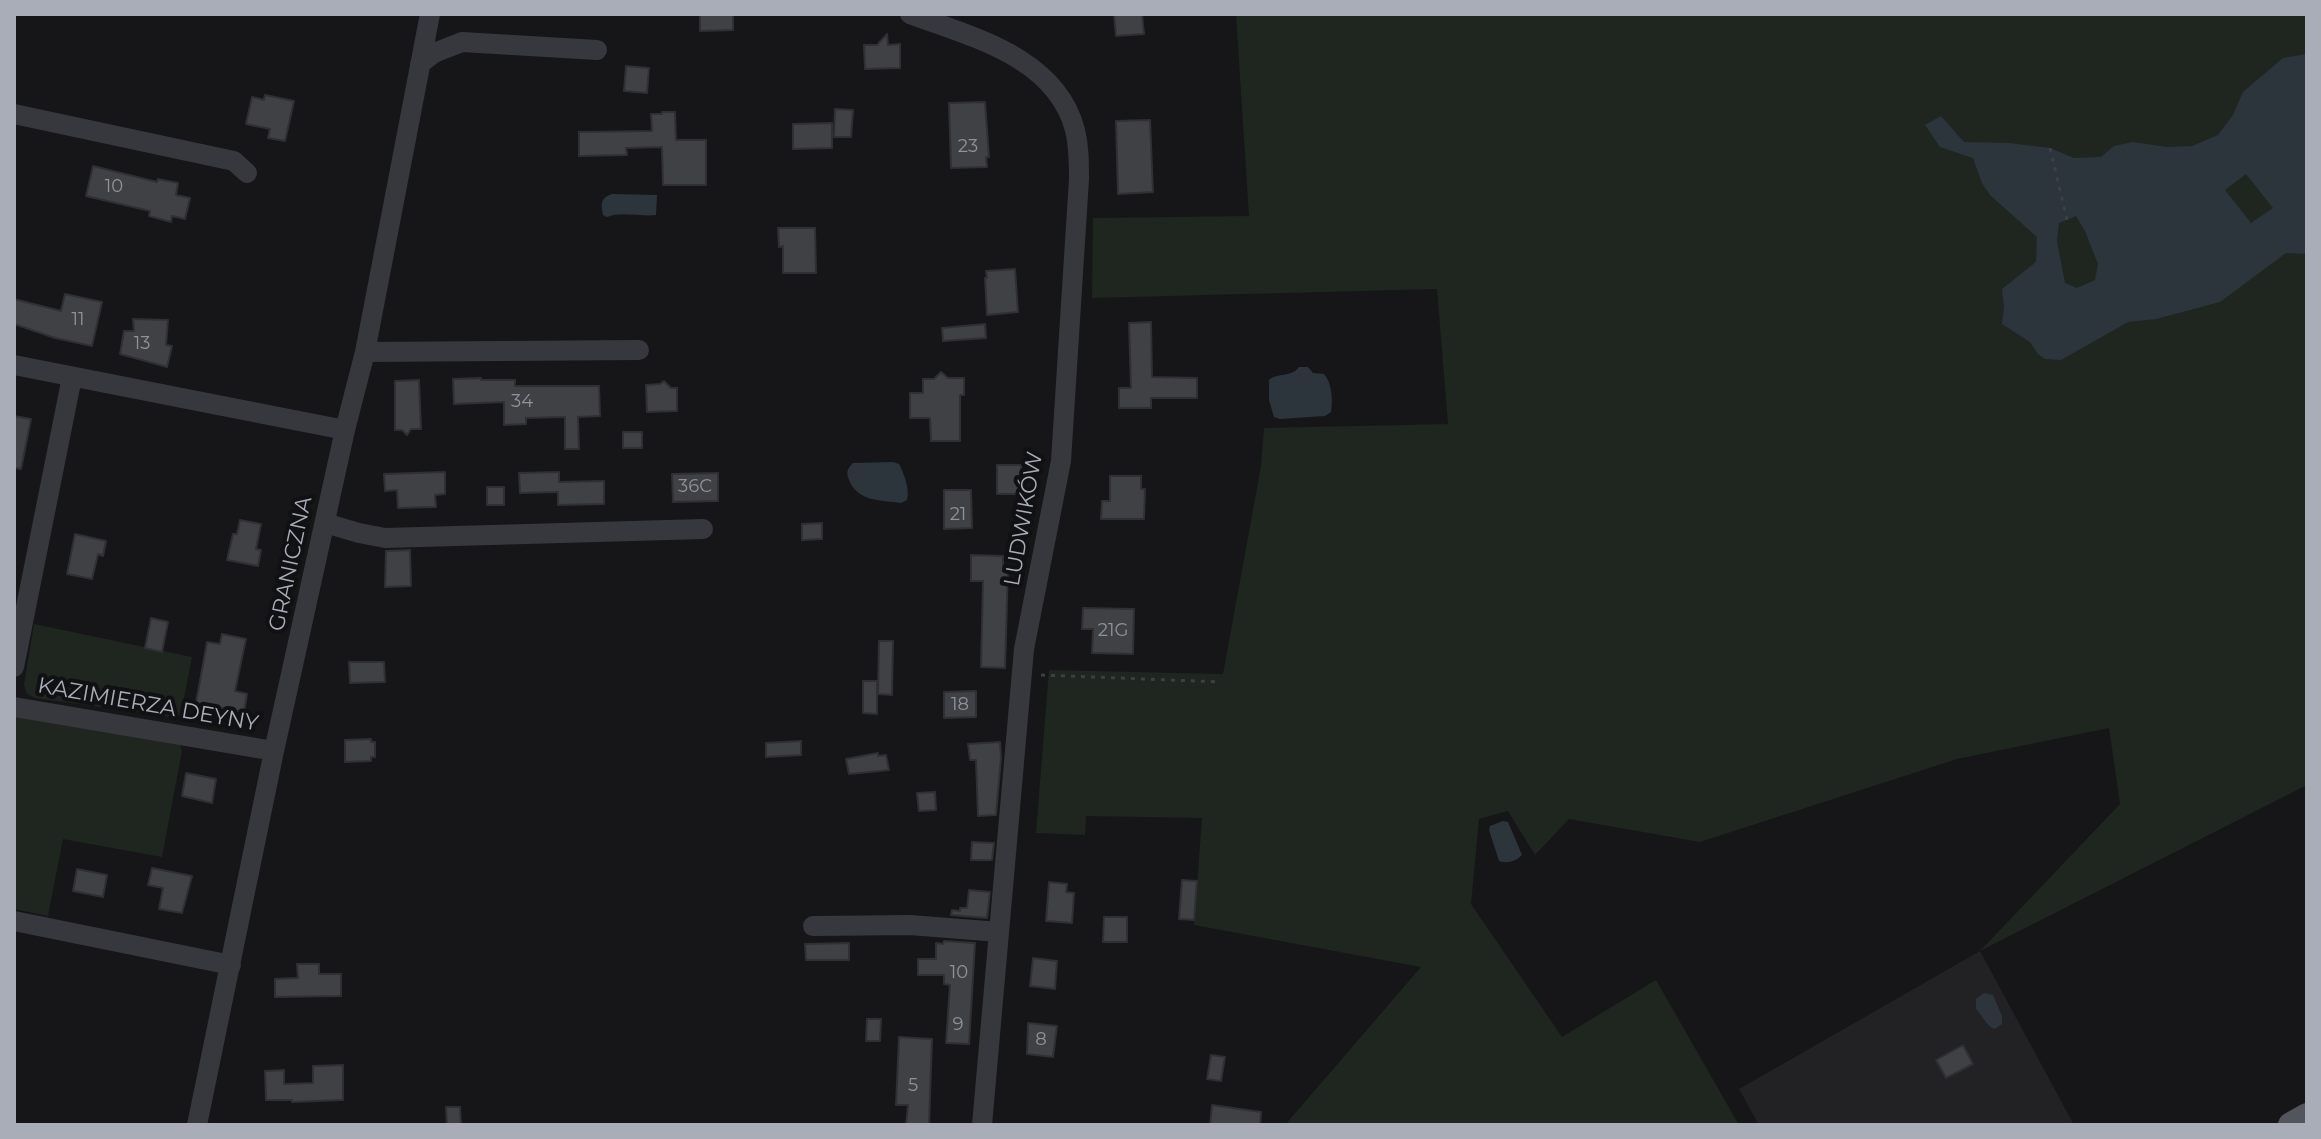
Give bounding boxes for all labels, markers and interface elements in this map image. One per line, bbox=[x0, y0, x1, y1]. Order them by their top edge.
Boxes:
house number: 23 bbox=[958, 136, 978, 158]
house number: 10 bbox=[105, 176, 123, 198]
house number: 11 bbox=[72, 309, 84, 331]
house number: 13 bbox=[134, 333, 150, 355]
house number: 34 bbox=[511, 391, 533, 413]
street label: LUDWIKÓW bbox=[999, 450, 1049, 588]
house number: 36C bbox=[678, 476, 712, 498]
street label: GRANICZNA bbox=[264, 494, 318, 634]
house number: 21 bbox=[950, 504, 966, 526]
house number: 21G bbox=[1098, 620, 1128, 642]
street label: KAZIMIERZA DEYNY bbox=[36, 673, 260, 737]
house number: 18 bbox=[951, 694, 969, 716]
house number: 10 bbox=[950, 962, 968, 984]
house number: 9 bbox=[953, 1014, 963, 1036]
house number: 8 bbox=[1035, 1029, 1047, 1051]
house number: 5 bbox=[908, 1075, 918, 1097]

